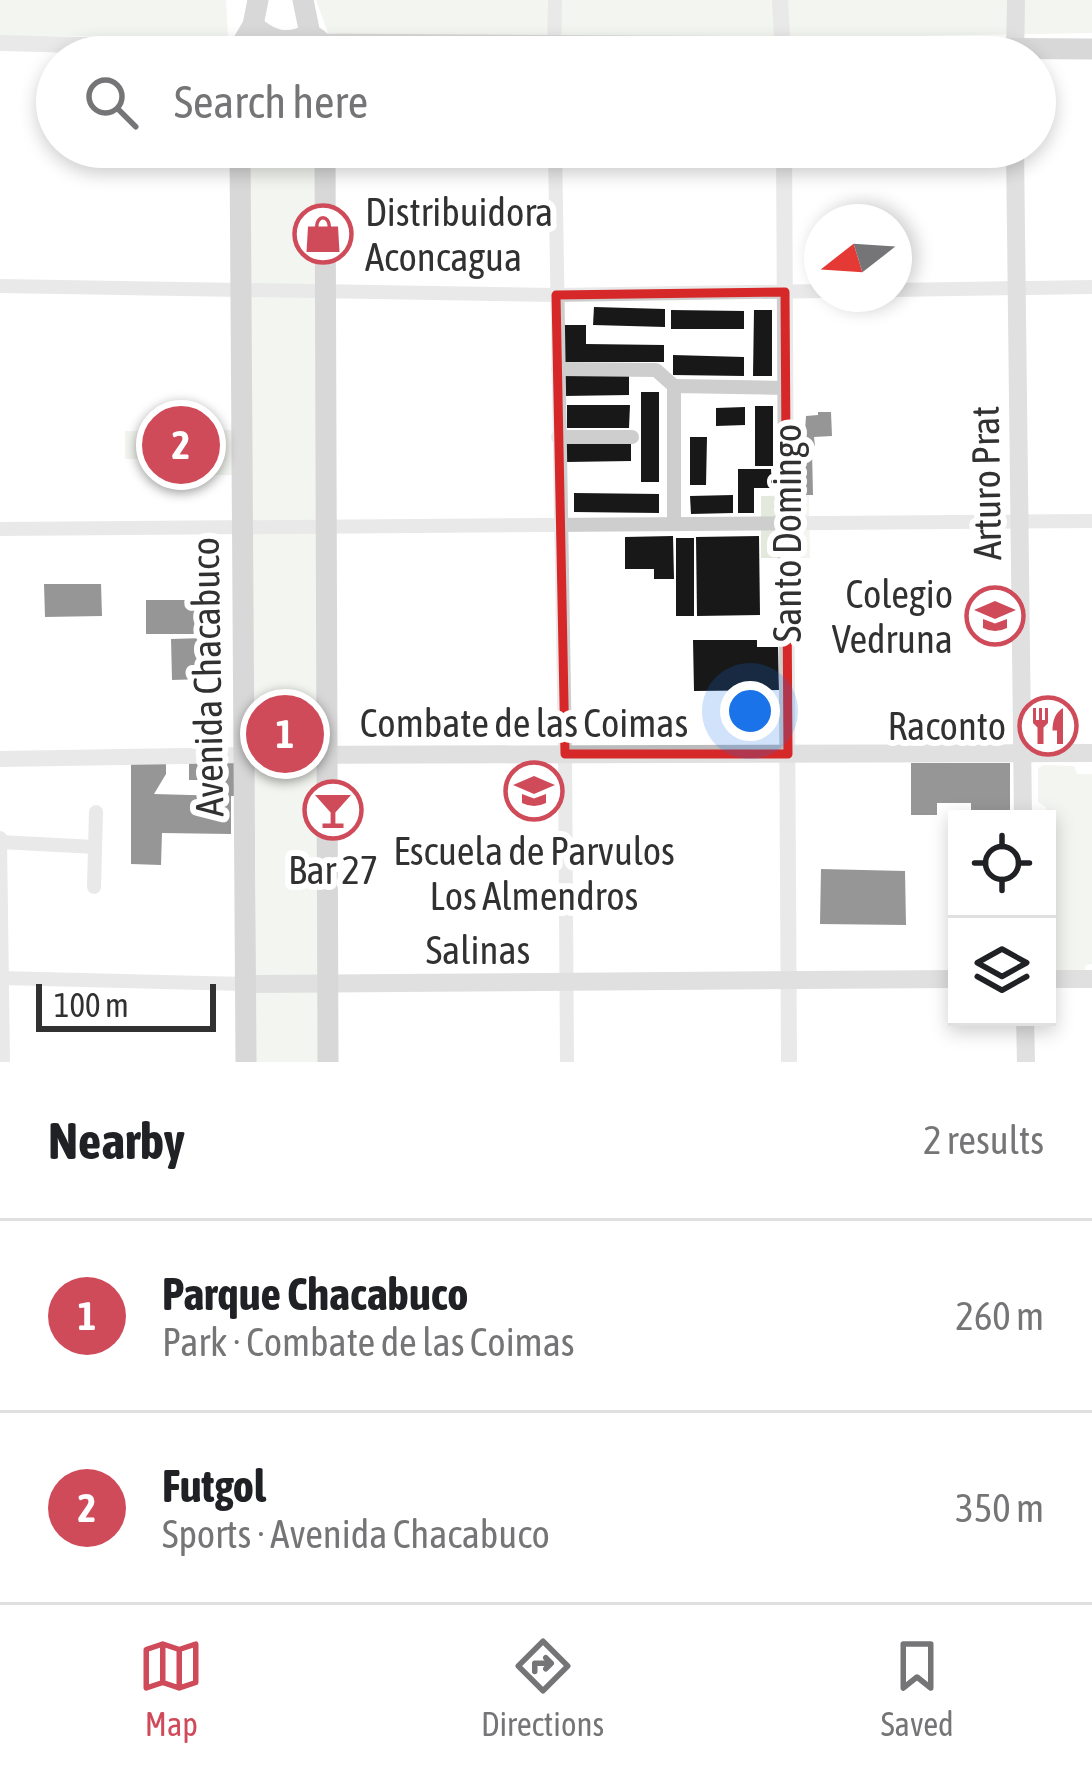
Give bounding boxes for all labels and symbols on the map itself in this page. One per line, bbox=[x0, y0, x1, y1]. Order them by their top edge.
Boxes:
place label: Distribuidora Aconcagua bbox=[365, 190, 553, 279]
shop icon: Distribuidora Aconcagua bbox=[292, 203, 354, 265]
north arrow bbox=[804, 204, 912, 312]
pin: 2 bbox=[142, 400, 220, 490]
street label: Arturo Prat bbox=[963, 405, 1009, 561]
street label: Santo Domingo bbox=[765, 424, 809, 642]
street label: Avenida Chacabuco bbox=[183, 537, 231, 817]
place label: Colegio Vedruna bbox=[832, 572, 953, 661]
school or university icon: Colegio Vedruna bbox=[964, 585, 1026, 647]
your location bbox=[720, 681, 780, 741]
pin: 1 bbox=[246, 689, 324, 779]
restaurant icon: Raconto bbox=[1017, 695, 1079, 757]
street label: Combate de las Coimas bbox=[360, 701, 688, 745]
place label: Raconto bbox=[888, 704, 1006, 748]
school or university icon: Escuela de Parvulos Los Almendros bbox=[503, 760, 565, 822]
bar icon: Bar 27 bbox=[302, 779, 364, 841]
place label: Escuela de Parvulos Los Almendros bbox=[393, 829, 675, 918]
place label: Bar 27 bbox=[288, 848, 378, 892]
street label: Salinas bbox=[426, 928, 530, 972]
scale bar bbox=[36, 978, 216, 1031]

